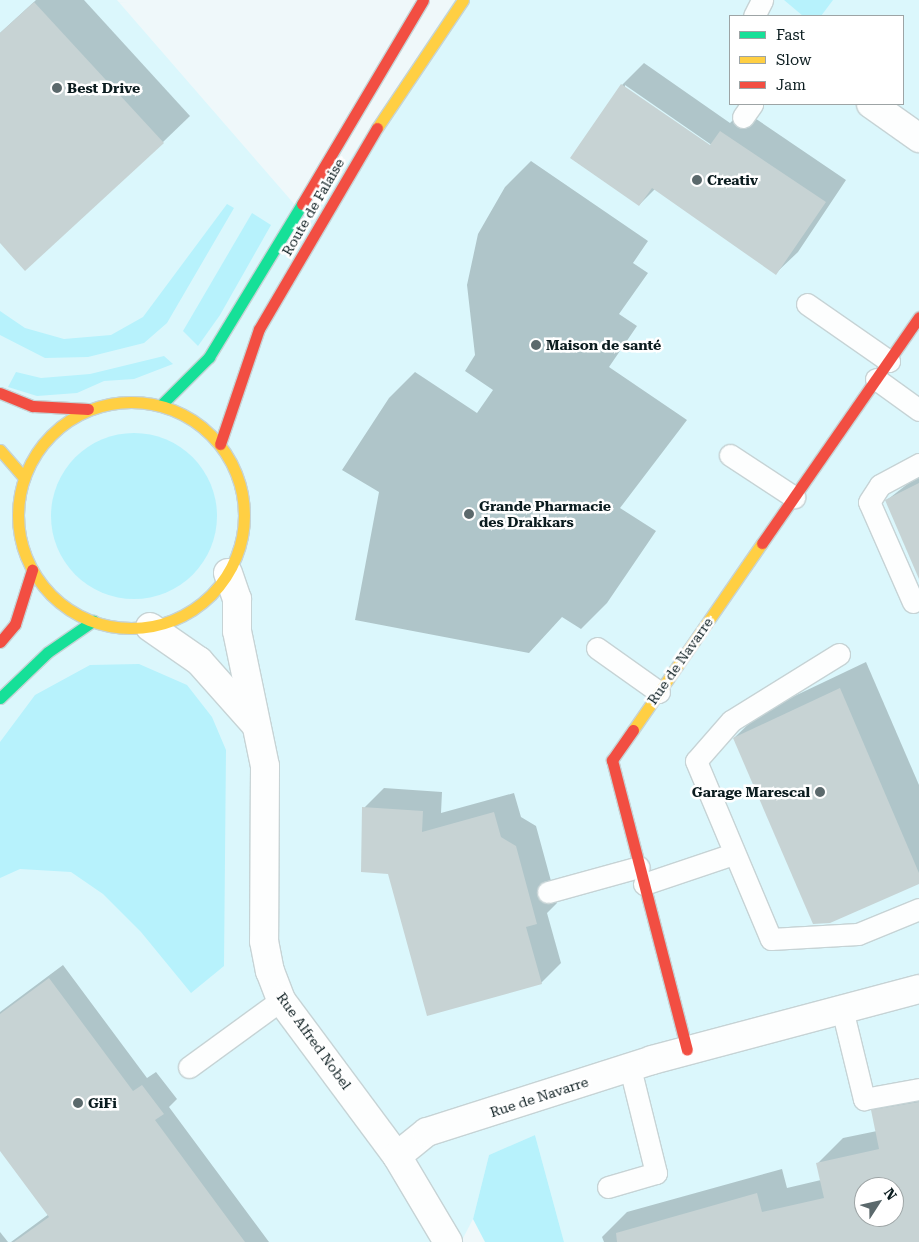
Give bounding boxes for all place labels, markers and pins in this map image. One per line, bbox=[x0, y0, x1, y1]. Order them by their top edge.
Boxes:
place label: Best Drive bbox=[67, 80, 140, 96]
marker: Best Drive bbox=[51, 82, 63, 94]
place label: Creativ bbox=[707, 172, 758, 188]
marker: Creativ bbox=[691, 174, 703, 186]
place label: Maison de santé bbox=[546, 337, 661, 353]
marker: Maison de santé bbox=[530, 339, 542, 351]
place label: Grande Pharmacie des Drakkars bbox=[479, 498, 611, 530]
marker: Grande Pharmacie des Drakkars bbox=[463, 508, 475, 520]
place label: Garage Marescal bbox=[692, 784, 810, 800]
marker: Garage Marescal bbox=[814, 786, 826, 798]
place label: GiFi bbox=[88, 1095, 117, 1111]
marker: GiFi bbox=[72, 1097, 84, 1109]

